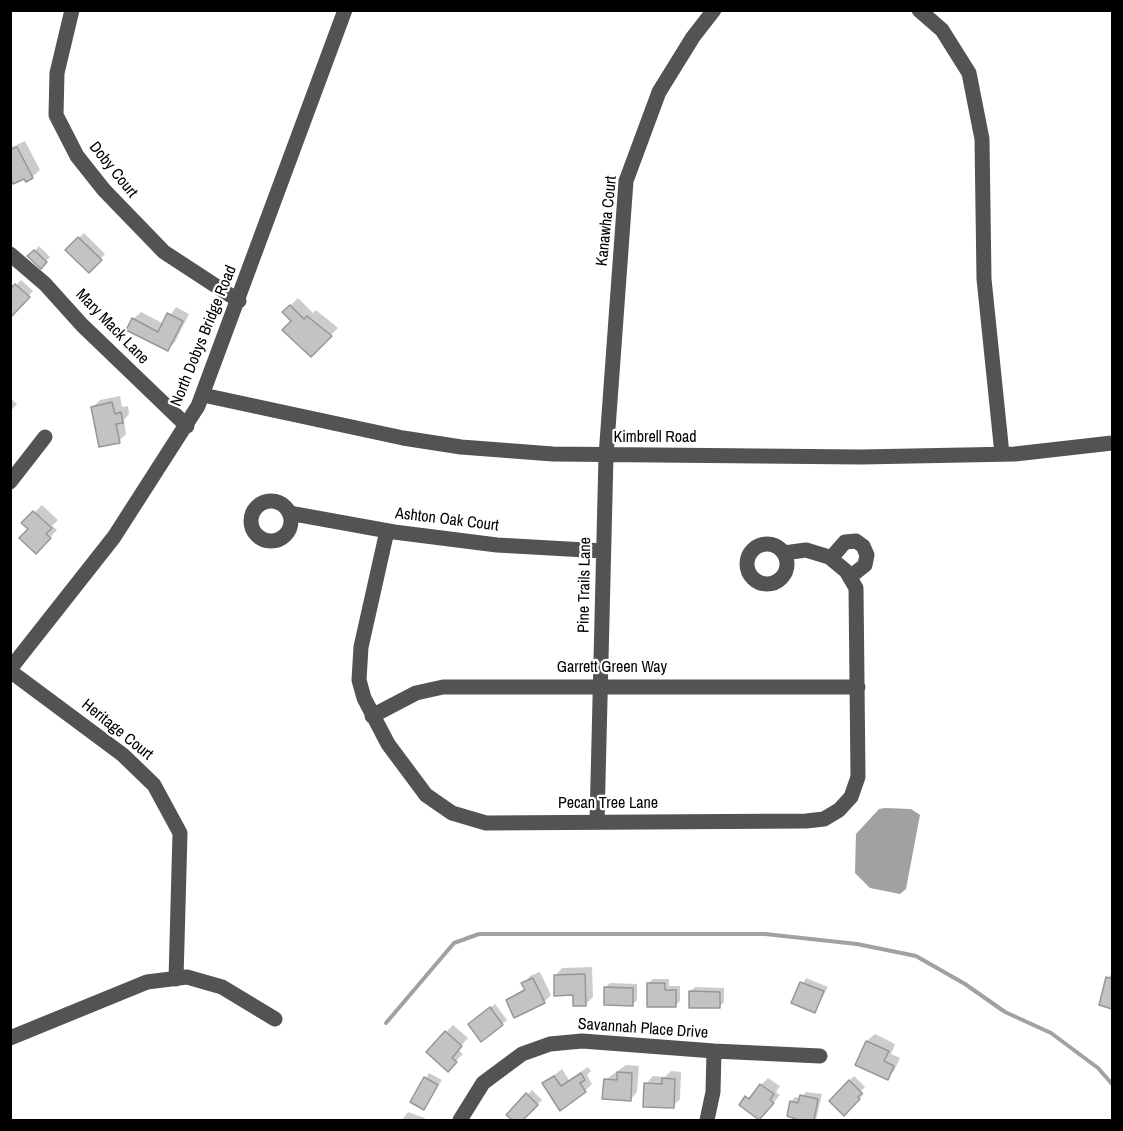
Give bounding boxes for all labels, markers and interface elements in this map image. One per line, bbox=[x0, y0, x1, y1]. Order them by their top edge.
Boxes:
street label: Doby Court bbox=[85, 138, 141, 202]
street label: Kanawha Court bbox=[593, 175, 621, 267]
street label: North Dobys Bridge Road bbox=[167, 263, 241, 409]
street label: Mary Mack Lane bbox=[71, 285, 153, 369]
street label: Kimbrell Road bbox=[613, 428, 697, 448]
street label: Ashton Oak Court bbox=[394, 504, 500, 536]
street label: Pine Trails Lane bbox=[575, 537, 595, 633]
street label: Garrett Green Way bbox=[557, 658, 667, 678]
street label: Heritage Court bbox=[78, 695, 156, 765]
street label: Pecan Tree Lane bbox=[558, 794, 658, 814]
street label: Savannah Place Drive bbox=[577, 1015, 709, 1043]

